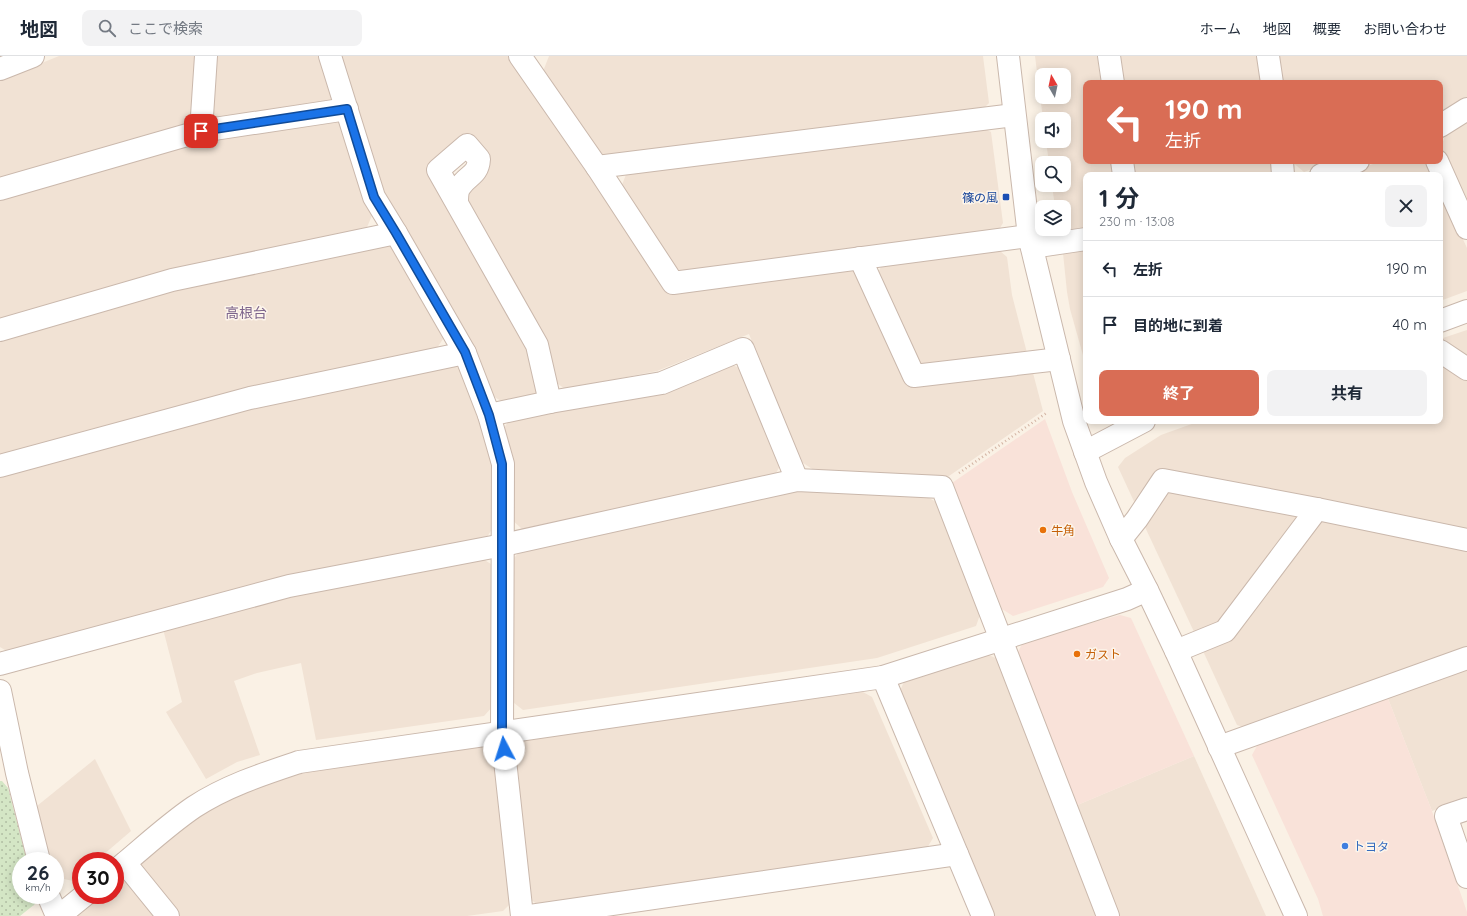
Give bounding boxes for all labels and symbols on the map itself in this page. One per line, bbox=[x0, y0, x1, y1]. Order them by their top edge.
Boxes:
north arrow bbox=[1035, 68, 1071, 104]
pin bbox=[184, 114, 218, 148]
place label: 篠の風 bbox=[962, 190, 998, 205]
marker: 篠の風 bbox=[1001, 192, 1011, 202]
district label: 高根台 bbox=[225, 304, 267, 322]
place label: 牛角 bbox=[1051, 523, 1075, 538]
marker: 牛角 bbox=[1038, 525, 1048, 535]
place label: ガスト bbox=[1085, 647, 1121, 662]
marker: ガスト bbox=[1072, 649, 1082, 659]
position arrow bbox=[483, 728, 525, 770]
place label: トヨタ bbox=[1353, 839, 1389, 854]
marker: トヨタ bbox=[1340, 841, 1350, 851]
speed limit sign: 30 bbox=[72, 852, 124, 904]

